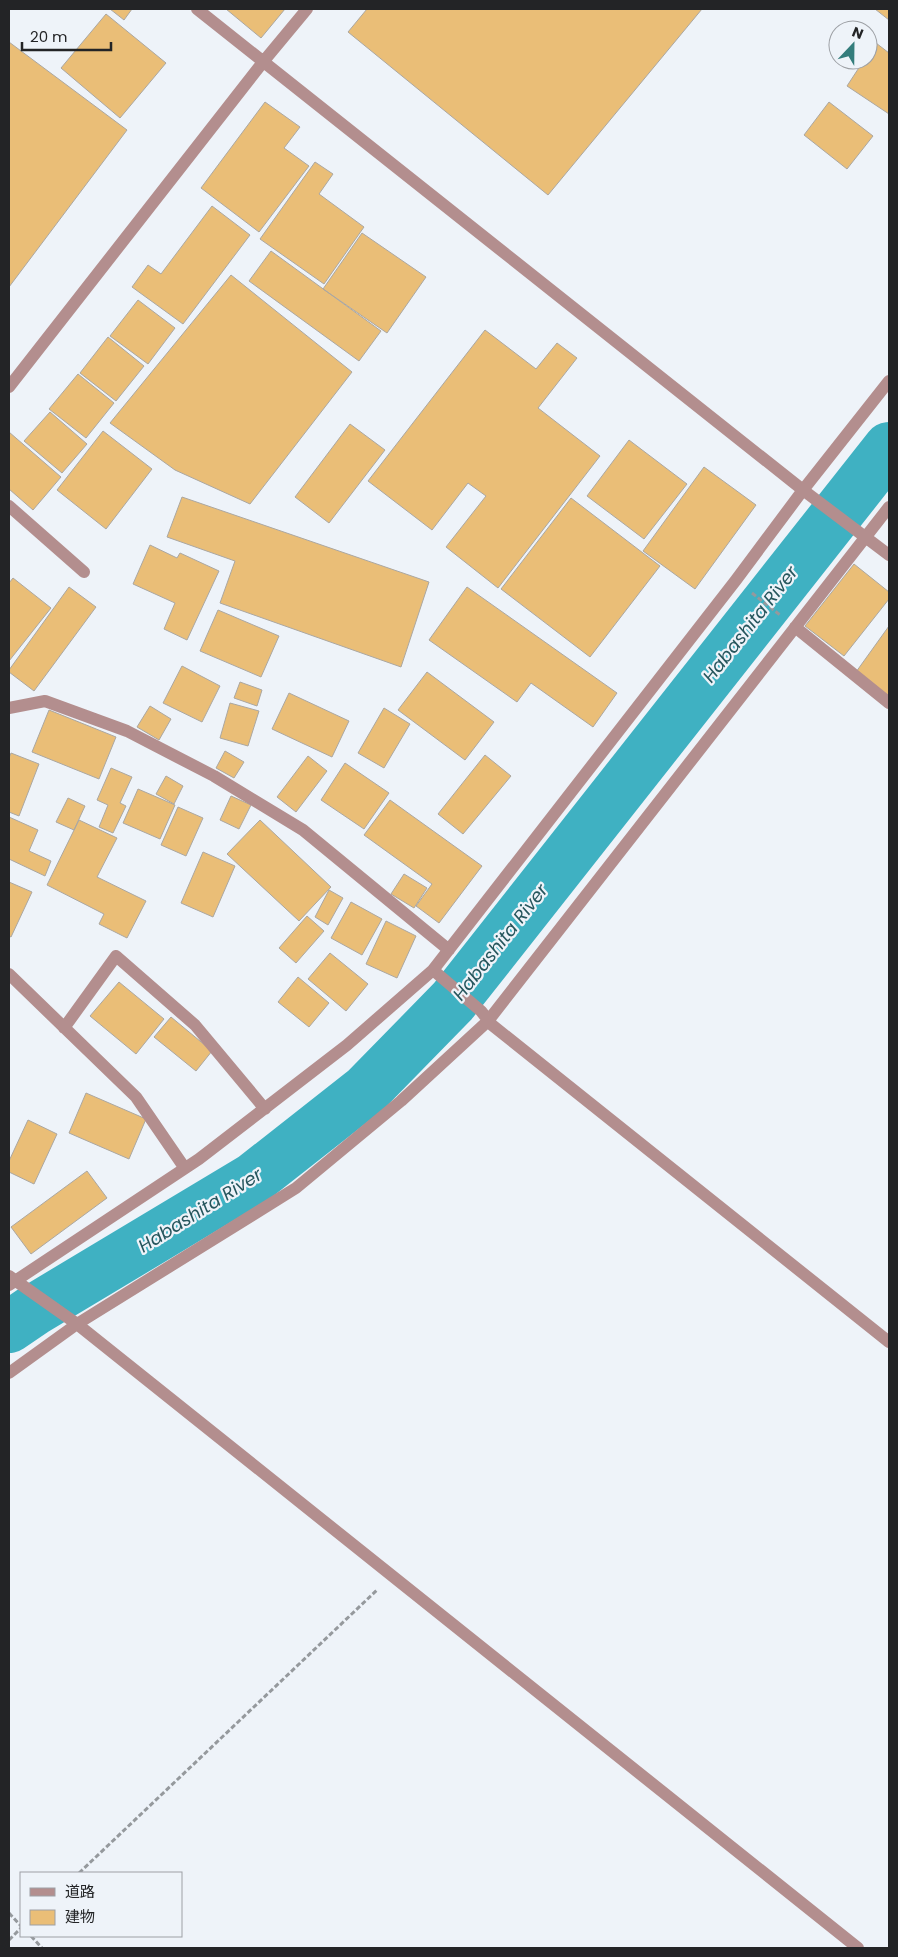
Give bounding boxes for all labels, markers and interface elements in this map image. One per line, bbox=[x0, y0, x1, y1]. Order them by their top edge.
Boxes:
scale bar bbox=[22, 20, 111, 52]
north arrow bbox=[828, 20, 878, 70]
text: N bbox=[849, 22, 866, 44]
text: 20 m bbox=[30, 26, 68, 47]
water label: Habashita River bbox=[697, 559, 804, 688]
water label: Habashita River bbox=[447, 877, 554, 1006]
water label: Habashita River bbox=[133, 1161, 268, 1258]
legend bbox=[20, 1872, 182, 1937]
text: 道路 bbox=[65, 1881, 95, 1902]
text: 建物 bbox=[65, 1906, 95, 1927]

